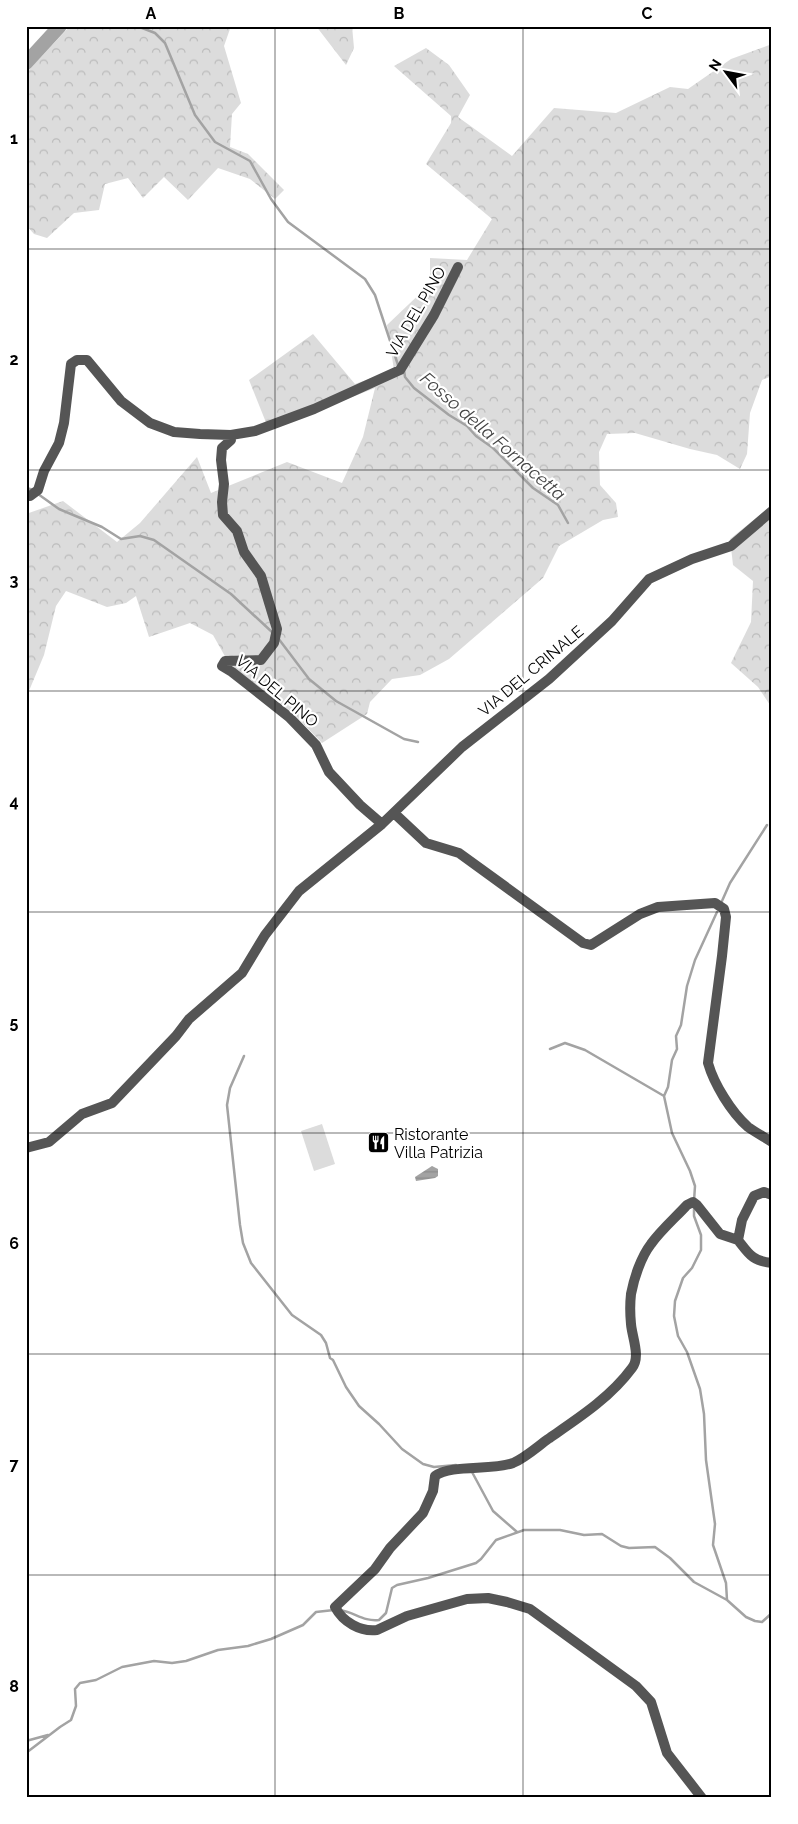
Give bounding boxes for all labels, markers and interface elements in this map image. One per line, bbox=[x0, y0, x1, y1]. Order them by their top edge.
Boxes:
text: A bbox=[146, 4, 157, 23]
text: B bbox=[394, 4, 405, 23]
text: C bbox=[642, 4, 653, 23]
north arrow bbox=[700, 48, 750, 98]
text: N bbox=[705, 56, 725, 74]
text: 1 bbox=[10, 129, 18, 148]
street label: VIA DEL PINO bbox=[382, 263, 450, 361]
text: 2 bbox=[9, 350, 19, 369]
water label: Fosso della Fornacetta bbox=[416, 367, 570, 505]
text: 3 bbox=[10, 571, 19, 590]
street label: VIA DEL CRINALE bbox=[475, 621, 587, 720]
street label: VIA DEL PINO bbox=[232, 651, 322, 731]
text: 4 bbox=[9, 792, 19, 811]
text: 5 bbox=[10, 1013, 19, 1032]
place label: Ristorante Villa Patrizia bbox=[394, 1125, 483, 1162]
restaurant icon: Ristorante Villa Patrizia bbox=[366, 1131, 390, 1155]
text: 6 bbox=[9, 1234, 19, 1253]
text: 7 bbox=[10, 1455, 19, 1474]
text: 8 bbox=[9, 1677, 19, 1696]

